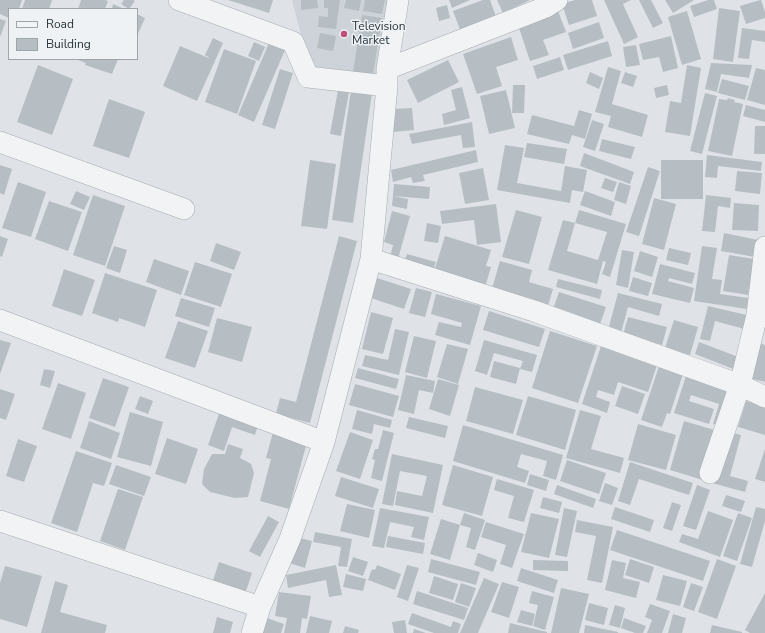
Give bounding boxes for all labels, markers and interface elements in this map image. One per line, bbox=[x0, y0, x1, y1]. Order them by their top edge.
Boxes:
legend bbox=[8, 8, 138, 60]
text: Road bbox=[46, 16, 74, 32]
place label: Television Market bbox=[352, 20, 405, 48]
marker: Television Market bbox=[339, 29, 349, 39]
text: Building bbox=[46, 36, 91, 52]

